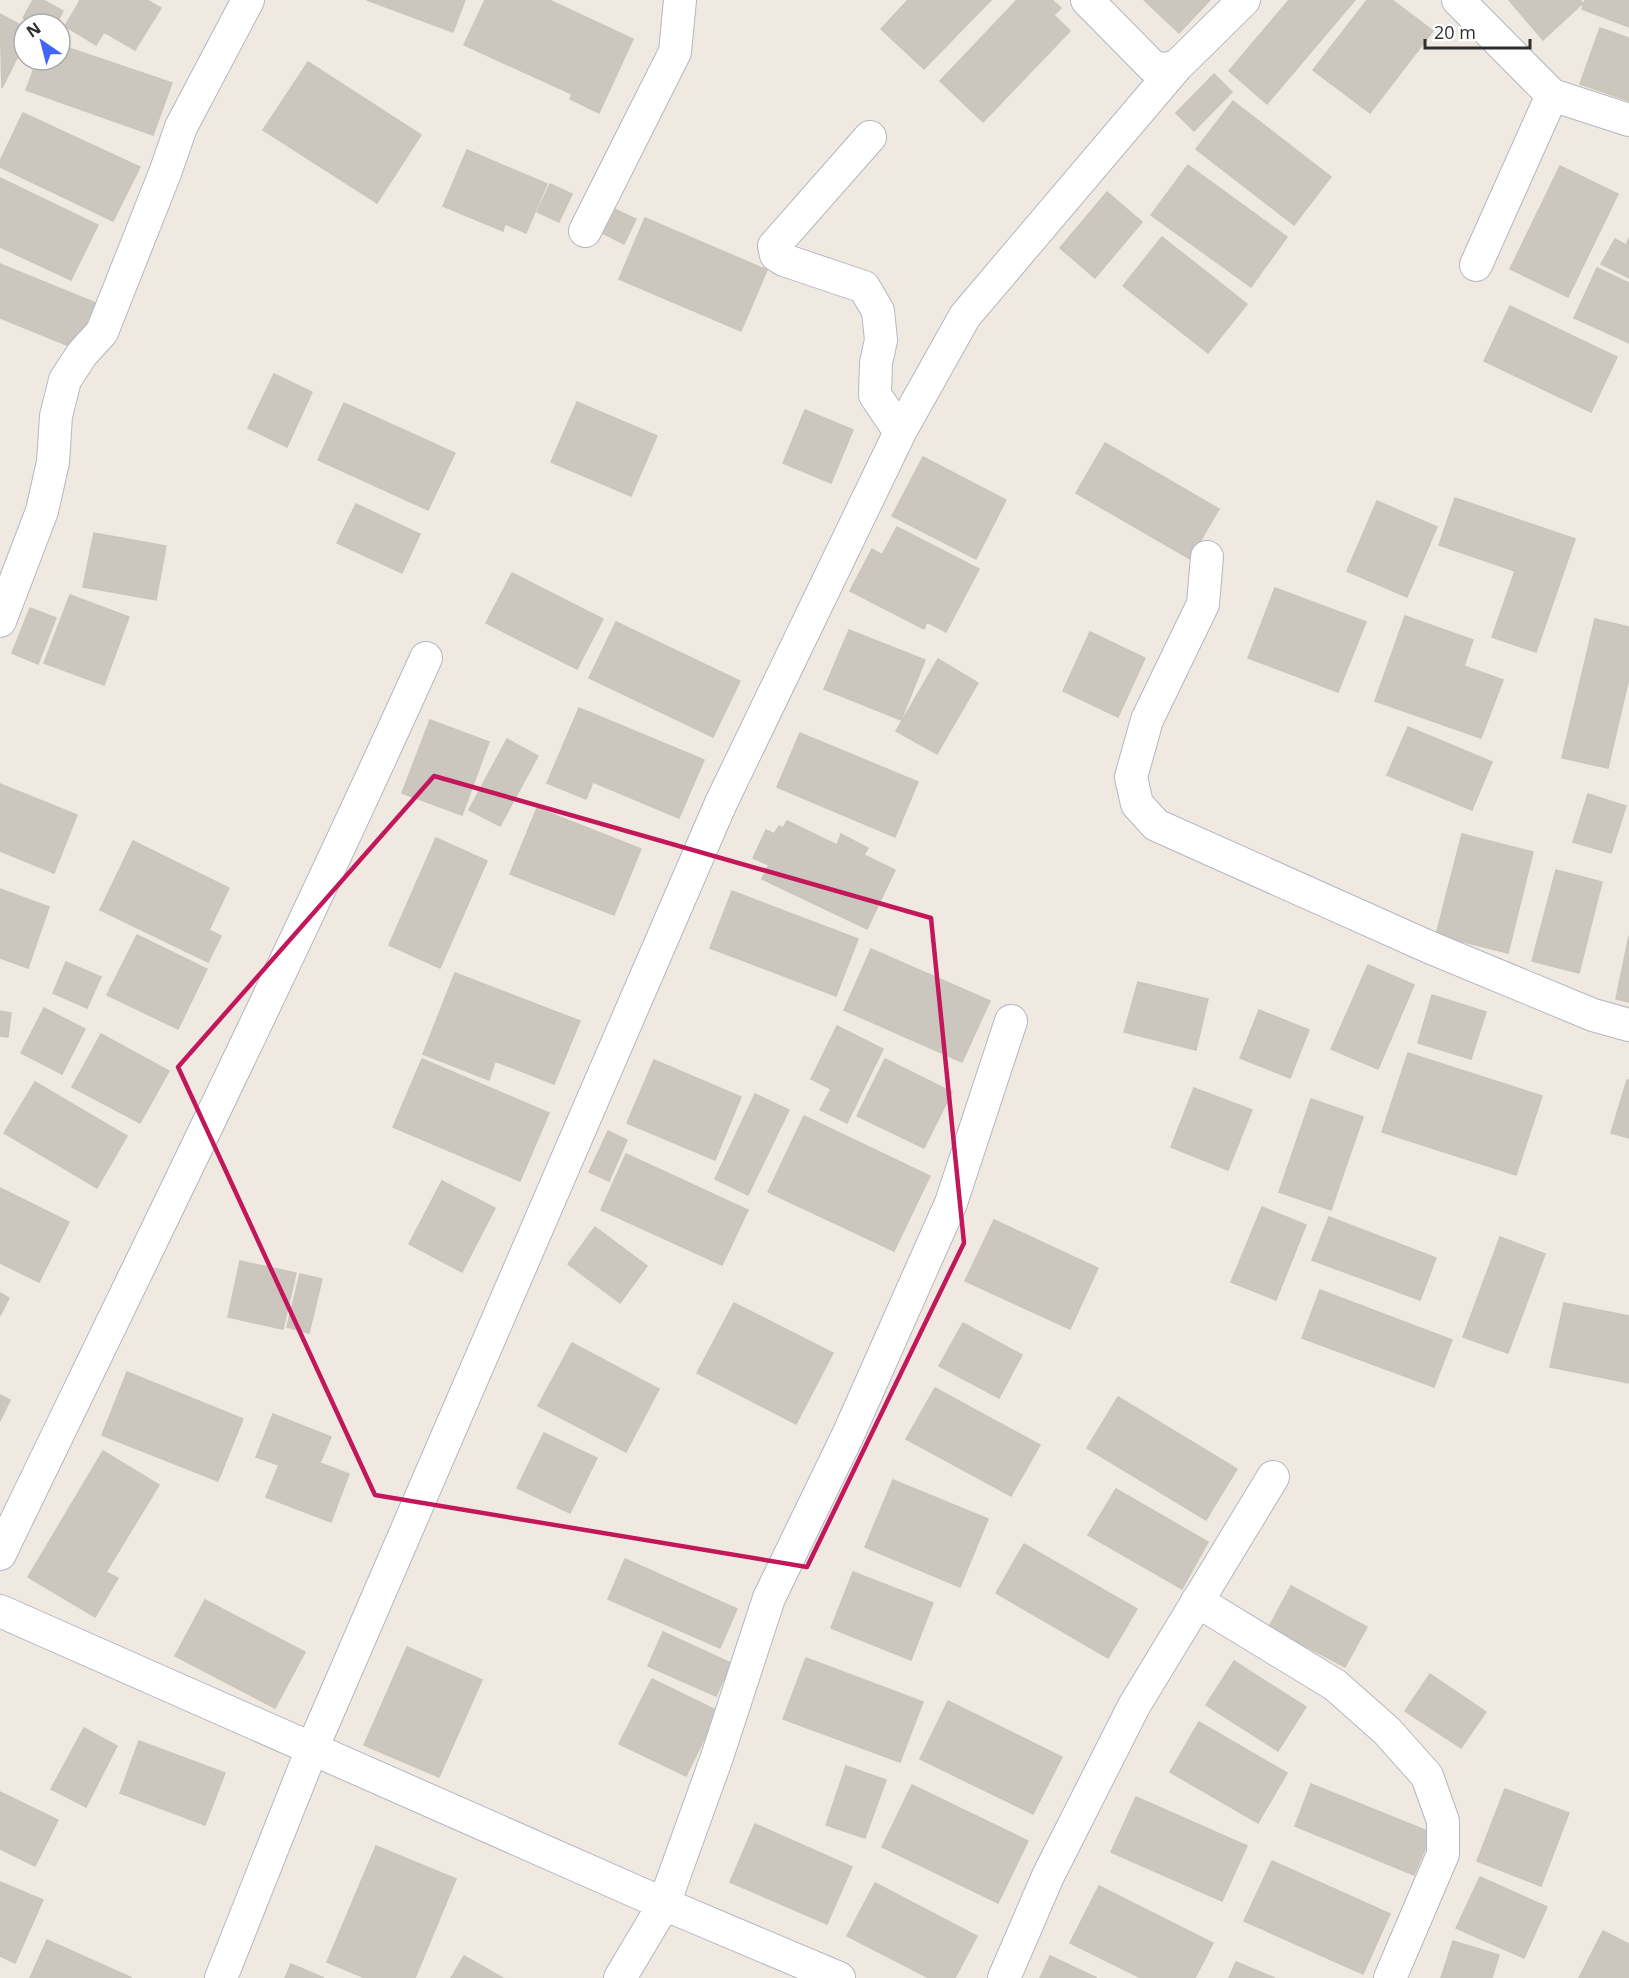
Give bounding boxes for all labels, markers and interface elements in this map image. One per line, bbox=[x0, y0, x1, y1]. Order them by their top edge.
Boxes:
north arrow bbox=[12, 12, 72, 72]
scale bar bbox=[1425, 12, 1530, 50]
text: N bbox=[22, 17, 45, 42]
text: 20 m bbox=[1434, 20, 1476, 44]

